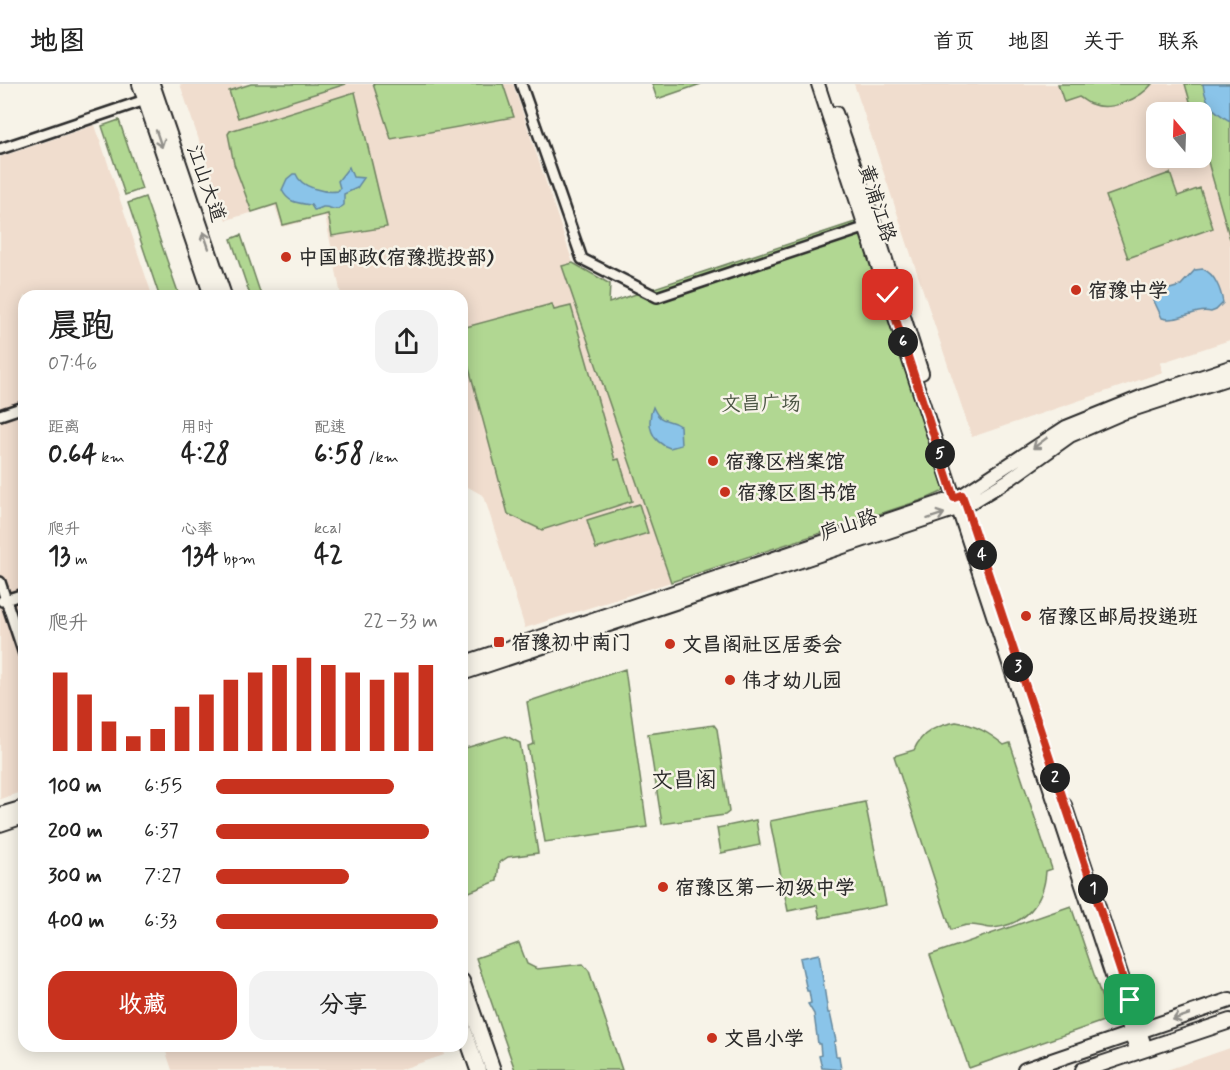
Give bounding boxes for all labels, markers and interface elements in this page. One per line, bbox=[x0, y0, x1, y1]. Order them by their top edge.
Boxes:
text: 地图 bbox=[30, 24, 86, 61]
text: 首页 bbox=[933, 28, 975, 56]
text: 地图 bbox=[1008, 28, 1050, 56]
text: 关于 bbox=[1083, 28, 1125, 56]
text: 联系 bbox=[1158, 28, 1200, 56]
north arrow bbox=[1146, 102, 1212, 168]
map controls bbox=[1146, 102, 1212, 168]
one-way arrow bbox=[154, 129, 165, 148]
street label: 江山大道 bbox=[180, 141, 231, 226]
street label: 黄浦江路 bbox=[851, 161, 902, 247]
one-way arrow bbox=[199, 231, 210, 250]
place label: 中国邮政(宿豫揽投部) bbox=[298, 245, 495, 272]
marker: 中国邮政(宿豫揽投部) bbox=[279, 250, 293, 264]
pin bbox=[862, 269, 913, 320]
icon: check bbox=[871, 278, 904, 311]
place label: 宿豫中学 bbox=[1088, 278, 1168, 305]
marker: 宿豫中学 bbox=[1069, 283, 1083, 297]
text: 晨跑 bbox=[48, 305, 114, 349]
button: share bbox=[375, 310, 438, 373]
pin: 6 bbox=[888, 327, 918, 357]
text: 6 bbox=[899, 331, 907, 352]
text: 07:46 bbox=[48, 350, 97, 377]
park label: 文昌广场 bbox=[721, 391, 801, 418]
text: 距离 bbox=[48, 417, 80, 438]
text: 用时 bbox=[181, 417, 213, 438]
text: 配速 bbox=[314, 417, 346, 438]
one-way arrow bbox=[1032, 437, 1048, 449]
text: 0.64 bbox=[48, 438, 97, 472]
text: 4:28 bbox=[181, 438, 230, 472]
text: 6:58 bbox=[314, 438, 364, 472]
pin: 5 bbox=[925, 439, 955, 469]
text: 5 bbox=[935, 443, 945, 464]
text: km bbox=[97, 447, 125, 468]
text: /km bbox=[364, 447, 399, 468]
place label: 宿豫区档案馆 bbox=[725, 449, 845, 476]
marker: 宿豫区档案馆 bbox=[706, 454, 720, 468]
place label: 宿豫区图书馆 bbox=[737, 480, 857, 507]
marker: 宿豫区图书馆 bbox=[718, 485, 732, 499]
street label: 庐山路 bbox=[816, 503, 882, 548]
one-way arrow bbox=[926, 509, 945, 520]
text: kcal bbox=[314, 518, 341, 539]
text: 爬升 bbox=[48, 519, 80, 540]
text: 心率 bbox=[181, 519, 213, 540]
text: 42 bbox=[314, 539, 343, 573]
text: 13 bbox=[48, 540, 71, 574]
text: 134 bbox=[181, 540, 219, 574]
pin: 4 bbox=[967, 540, 997, 570]
text: 4 bbox=[977, 544, 987, 565]
text: m bbox=[71, 549, 88, 570]
text: bpm bbox=[219, 549, 255, 570]
place label: 宿豫区邮局投递班 bbox=[1038, 604, 1198, 631]
text: 22–33 m bbox=[363, 608, 438, 635]
marker: 宿豫区邮局投递班 bbox=[1019, 609, 1033, 623]
text: 爬升 bbox=[48, 610, 88, 637]
place label: 宿豫初中南门 bbox=[511, 630, 631, 657]
place label: 文昌阁社区居委会 bbox=[682, 632, 842, 659]
marker: 宿豫初中南门 bbox=[492, 635, 506, 649]
marker: 文昌阁社区居委会 bbox=[663, 637, 677, 651]
pin: 3 bbox=[1003, 652, 1033, 682]
text: 3 bbox=[1014, 656, 1022, 677]
place label: 伟才幼儿园 bbox=[742, 668, 842, 695]
marker: 伟才幼儿园 bbox=[723, 673, 737, 687]
pin: 2 bbox=[1040, 763, 1070, 793]
district label: 文昌阁 bbox=[651, 767, 717, 795]
text: 2 bbox=[1051, 767, 1059, 788]
text: 100 m bbox=[48, 773, 102, 800]
text: 6:55 bbox=[144, 773, 182, 800]
text: 200 m bbox=[48, 818, 103, 845]
text: 6:37 bbox=[144, 818, 179, 845]
text: 300 m bbox=[48, 863, 102, 890]
text: 7:27 bbox=[144, 863, 181, 890]
pin: 1 bbox=[1078, 874, 1108, 904]
place label: 宿豫区第一初级中学 bbox=[675, 875, 855, 902]
text: 1 bbox=[1089, 878, 1097, 899]
marker: 宿豫区第一初级中学 bbox=[656, 880, 670, 894]
text: 400 m bbox=[48, 908, 104, 935]
text: 6:33 bbox=[144, 908, 177, 935]
button: 收藏 bbox=[48, 971, 237, 1040]
button: 分享 bbox=[249, 971, 438, 1040]
pin bbox=[1104, 974, 1155, 1025]
icon: arrive bbox=[1113, 983, 1146, 1016]
one-way arrow bbox=[1172, 1013, 1191, 1024]
place label: 文昌小学 bbox=[724, 1026, 804, 1053]
marker: 文昌小学 bbox=[705, 1031, 719, 1045]

